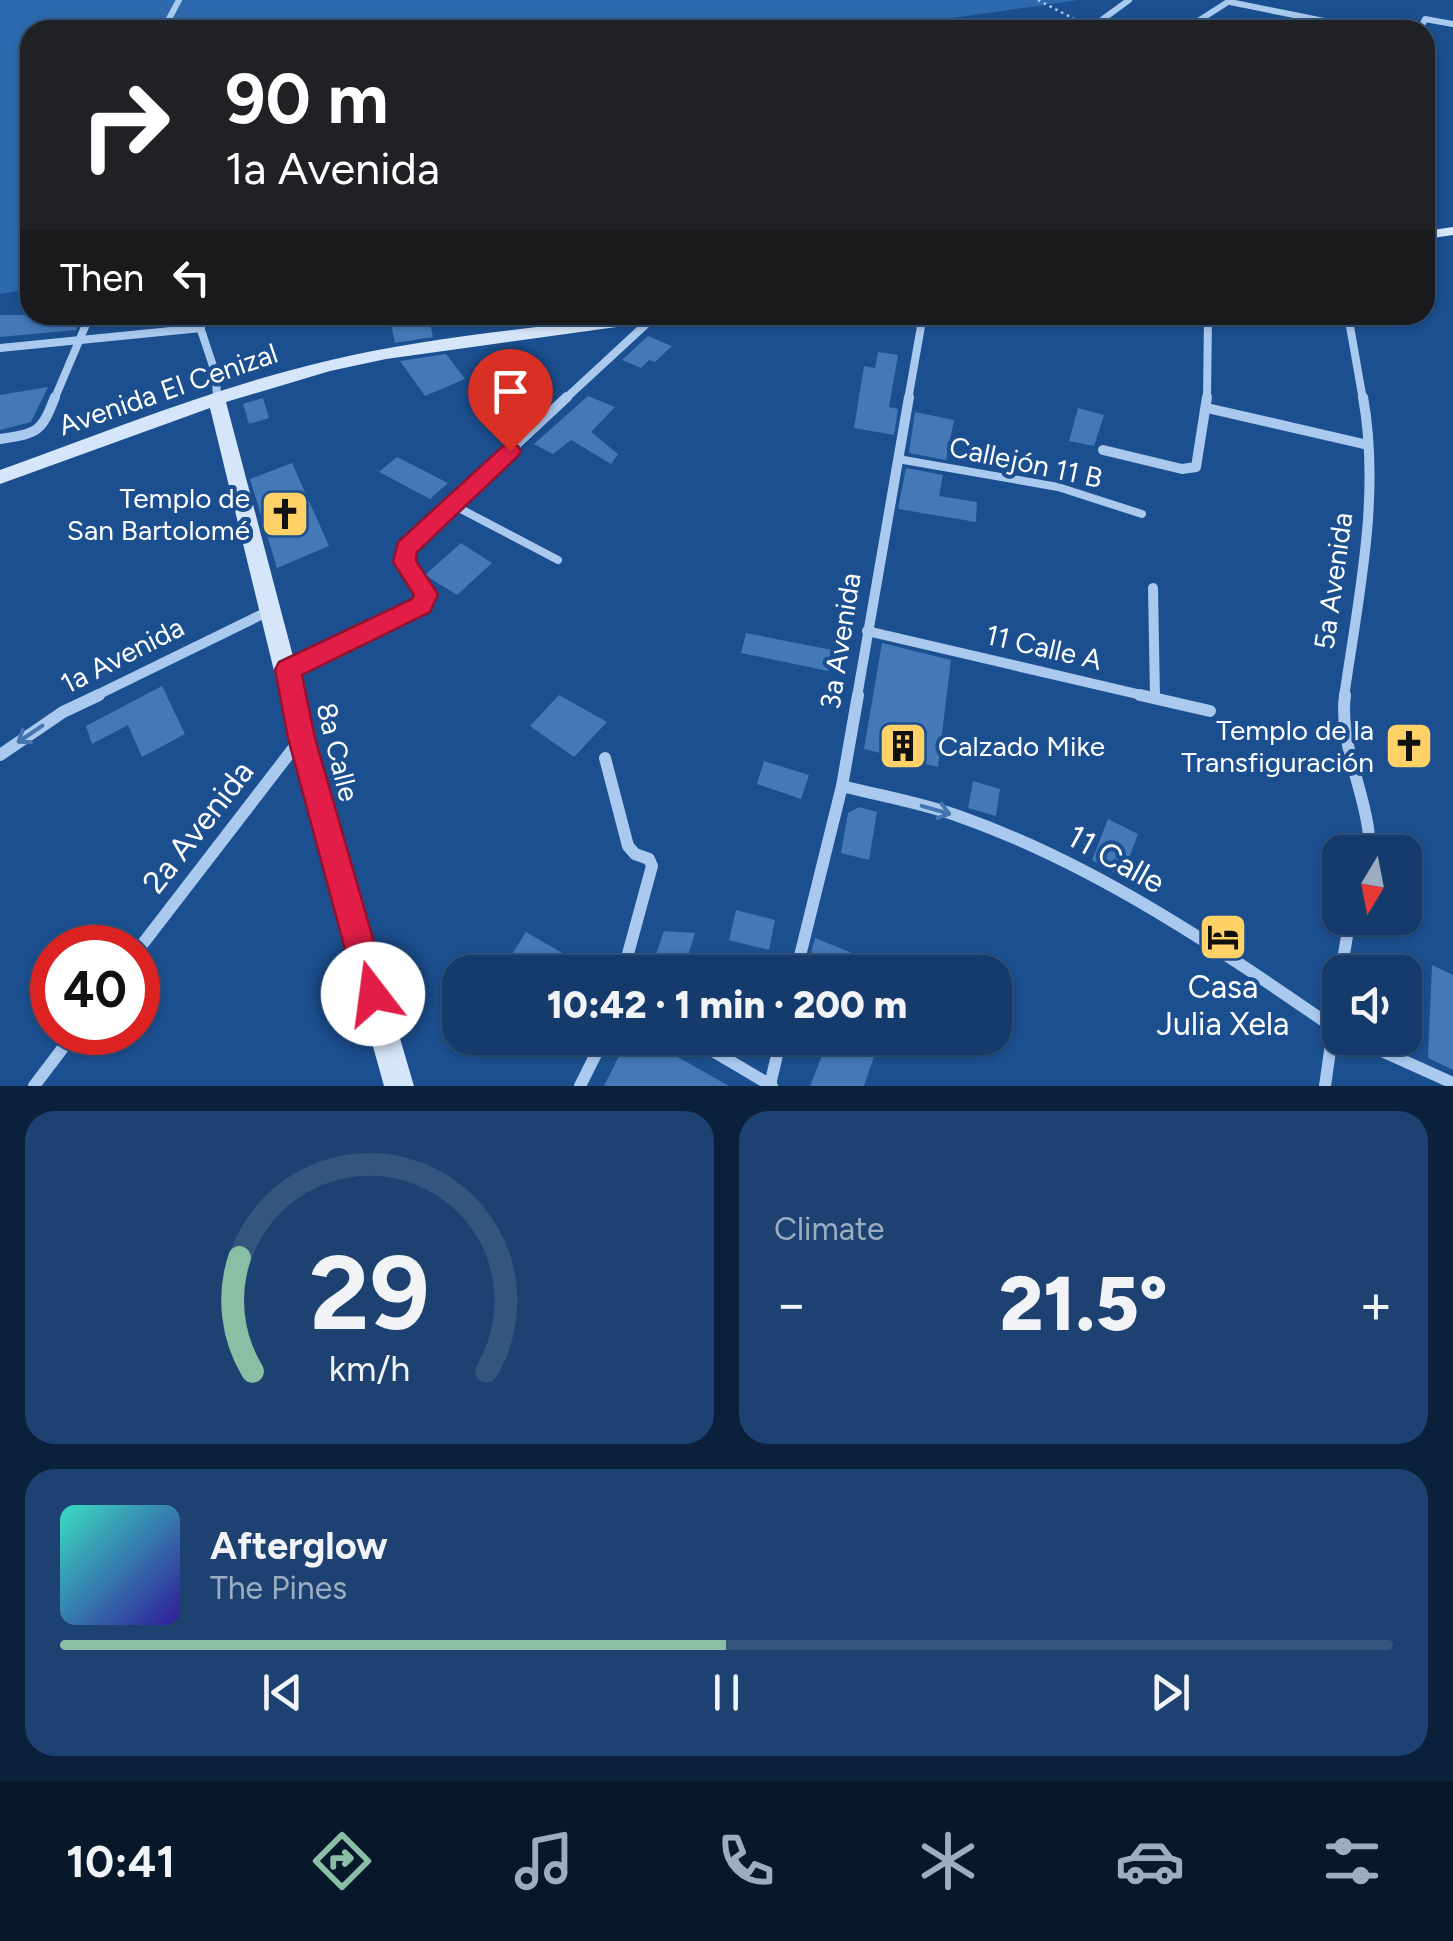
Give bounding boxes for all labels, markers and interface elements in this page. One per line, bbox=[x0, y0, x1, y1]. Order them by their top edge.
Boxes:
text: 90 m bbox=[225, 56, 389, 141]
icon: right bbox=[60, 60, 190, 190]
text: 1a Avenida bbox=[225, 141, 440, 195]
icon: left bbox=[164, 250, 219, 305]
text: Then bbox=[60, 255, 144, 301]
street label: Avenida El Cenizal bbox=[54, 336, 282, 442]
pin bbox=[468, 349, 553, 452]
icon: arrive bbox=[483, 364, 538, 419]
street label: Callejón 11 B bbox=[946, 429, 1106, 495]
place label: Templo de San Bartolomé bbox=[67, 481, 250, 547]
church icon: Templo de San Bartolomé bbox=[259, 488, 311, 540]
street label: 5a Avenida bbox=[1307, 510, 1359, 652]
street label: 3a Avenida bbox=[812, 570, 868, 712]
street label: 1a Avenida bbox=[55, 609, 189, 701]
street label: 11 Calle A bbox=[983, 617, 1105, 677]
street label: 8a Calle bbox=[309, 699, 367, 805]
place label: Templo de la Transfiguración bbox=[1181, 713, 1374, 779]
building icon: Calzado Mike bbox=[877, 720, 929, 772]
church icon: Templo de la Transfiguración bbox=[1383, 720, 1435, 772]
one-way arrow bbox=[17, 723, 44, 744]
place label: Calzado Mike bbox=[938, 729, 1105, 763]
street label: 2a Avenida bbox=[135, 753, 261, 901]
one-way arrow bbox=[920, 802, 952, 820]
street label: 11 Calle bbox=[1061, 817, 1171, 901]
north arrow bbox=[1322, 835, 1422, 935]
map controls bbox=[1322, 835, 1422, 1055]
hotel icon: Casa Julia Xela bbox=[1197, 911, 1249, 963]
speed limit sign: 40 bbox=[30, 925, 160, 1055]
position arrow bbox=[321, 942, 425, 1046]
button: sound bbox=[1322, 955, 1422, 1055]
place label: Casa Julia Xela bbox=[1157, 968, 1289, 1043]
text: 10:42 · 1 min · 200 m bbox=[547, 982, 907, 1028]
text: Climate bbox=[774, 1210, 885, 1248]
text: 29 bbox=[309, 1230, 430, 1355]
text: 21.5° bbox=[999, 1259, 1168, 1349]
text: − bbox=[774, 1271, 808, 1337]
text: + bbox=[1359, 1271, 1393, 1337]
text: km/h bbox=[329, 1347, 410, 1390]
text: Afterglow bbox=[210, 1523, 388, 1569]
text: The Pines bbox=[210, 1569, 347, 1607]
icon: previous bbox=[255, 1665, 310, 1720]
icon: pause bbox=[699, 1665, 754, 1720]
icon: next bbox=[1143, 1665, 1198, 1720]
icon: directions bbox=[307, 1826, 377, 1896]
icon: music bbox=[509, 1826, 579, 1896]
icon: phone bbox=[711, 1826, 781, 1896]
icon: climate bbox=[913, 1826, 983, 1896]
icon: car bbox=[1115, 1826, 1185, 1896]
icon: filters bbox=[1317, 1826, 1387, 1896]
text: 10:41 bbox=[66, 1834, 175, 1888]

